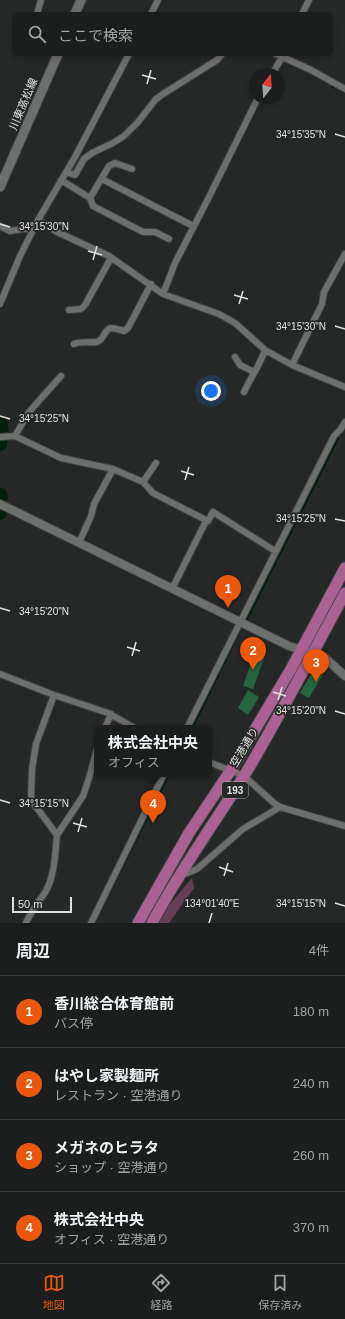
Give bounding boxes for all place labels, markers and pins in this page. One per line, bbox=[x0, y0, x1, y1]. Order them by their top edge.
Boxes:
pin: 1 bbox=[215, 575, 241, 608]
pin: 2 bbox=[240, 637, 266, 670]
pin: 3 bbox=[303, 649, 329, 682]
pin: 4 bbox=[140, 790, 166, 823]

